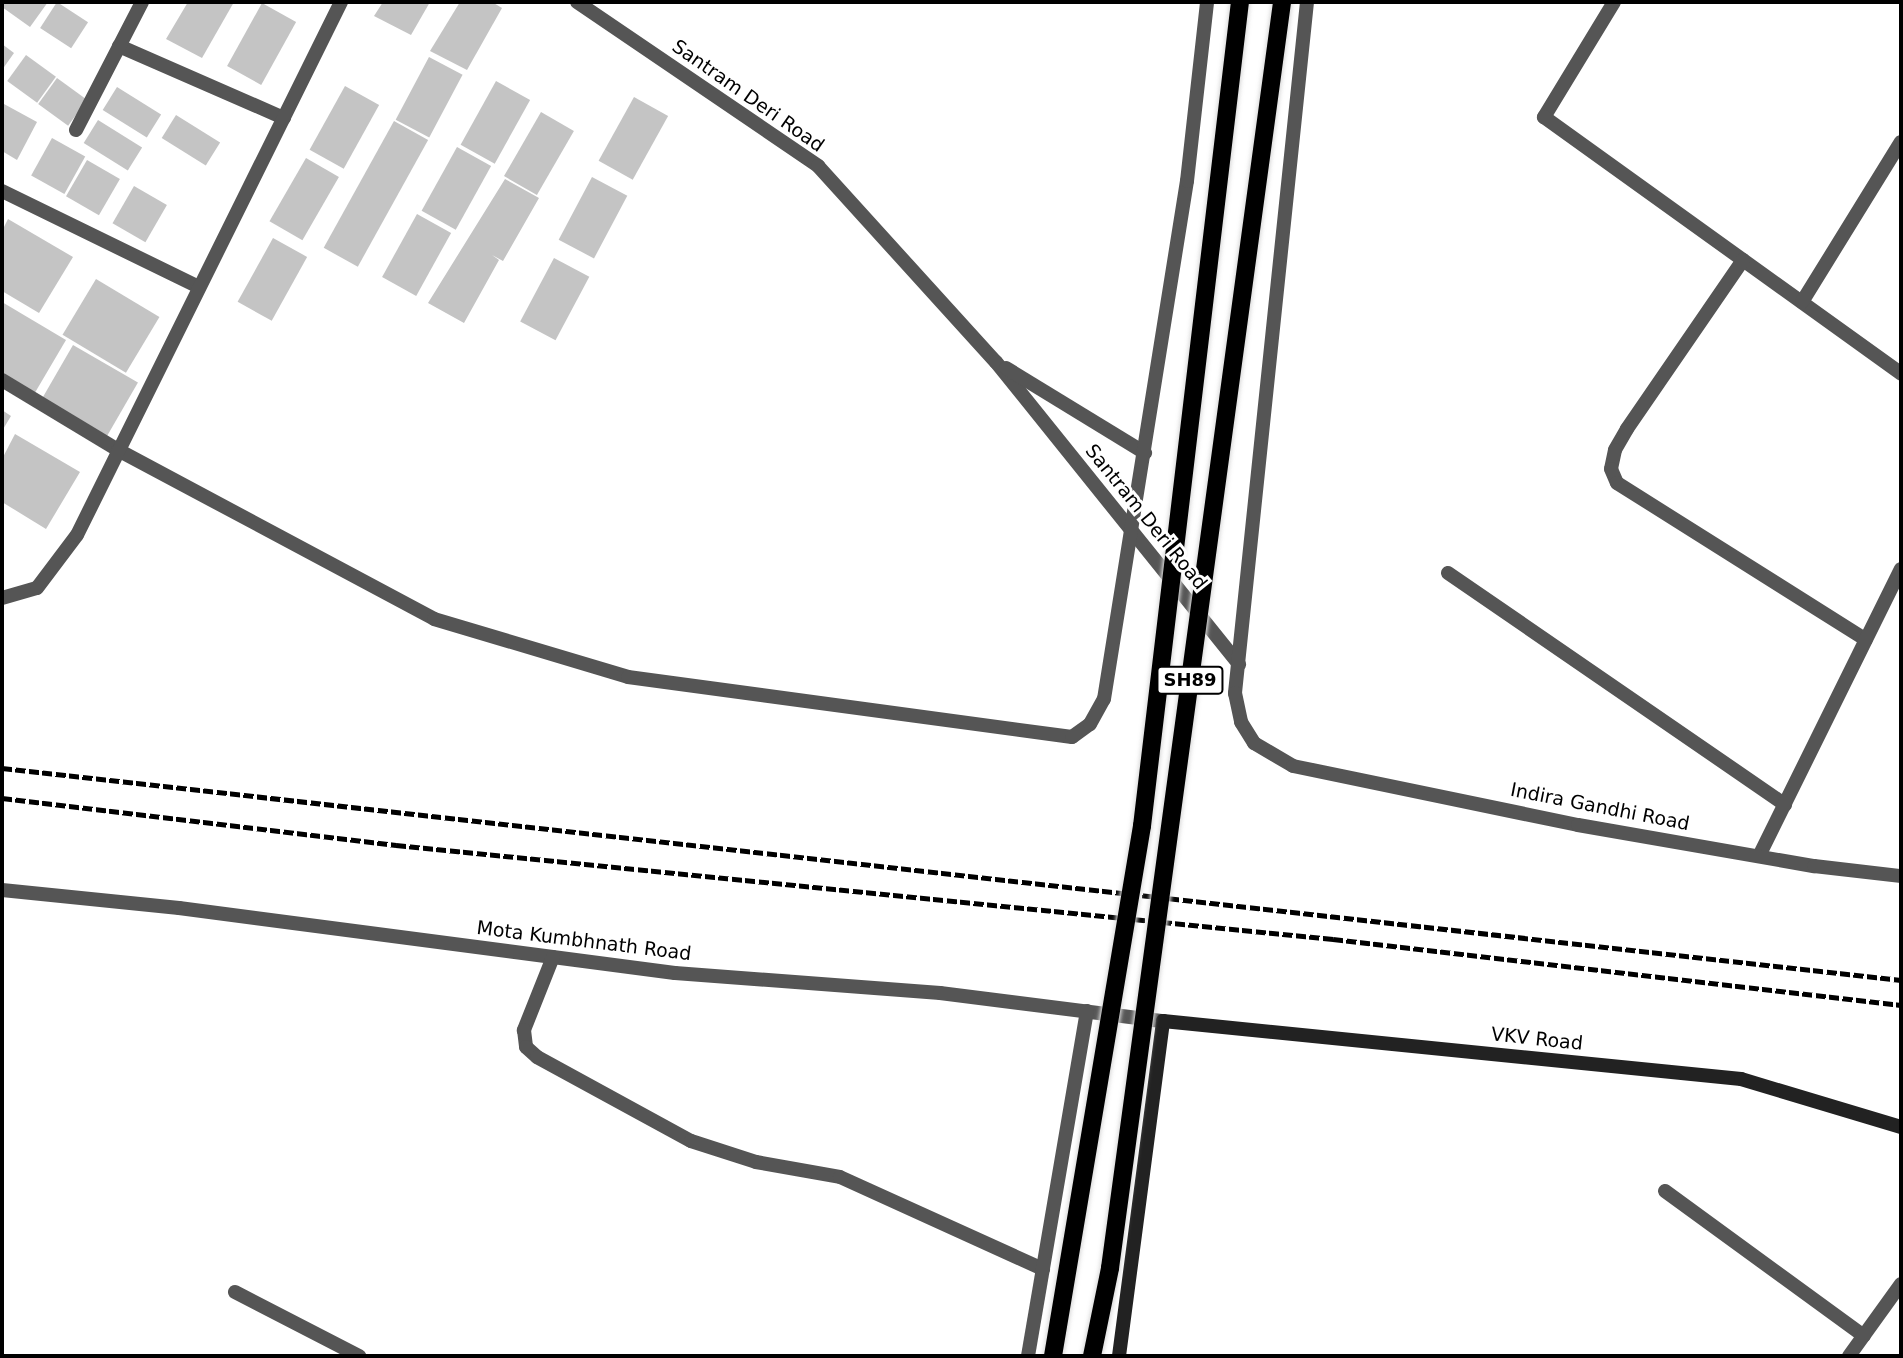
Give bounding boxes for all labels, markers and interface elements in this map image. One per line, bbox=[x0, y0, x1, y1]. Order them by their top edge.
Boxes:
street label: Santram Deri Road bbox=[668, 35, 828, 157]
street label: Santram Deri Road bbox=[1080, 440, 1212, 594]
road number: SH89 bbox=[1155, 666, 1225, 694]
street label: Indira Gandhi Road bbox=[1509, 778, 1691, 836]
street label: Mota Kumbhnath Road bbox=[475, 917, 693, 965]
street label: VKV Road bbox=[1490, 1023, 1584, 1055]

